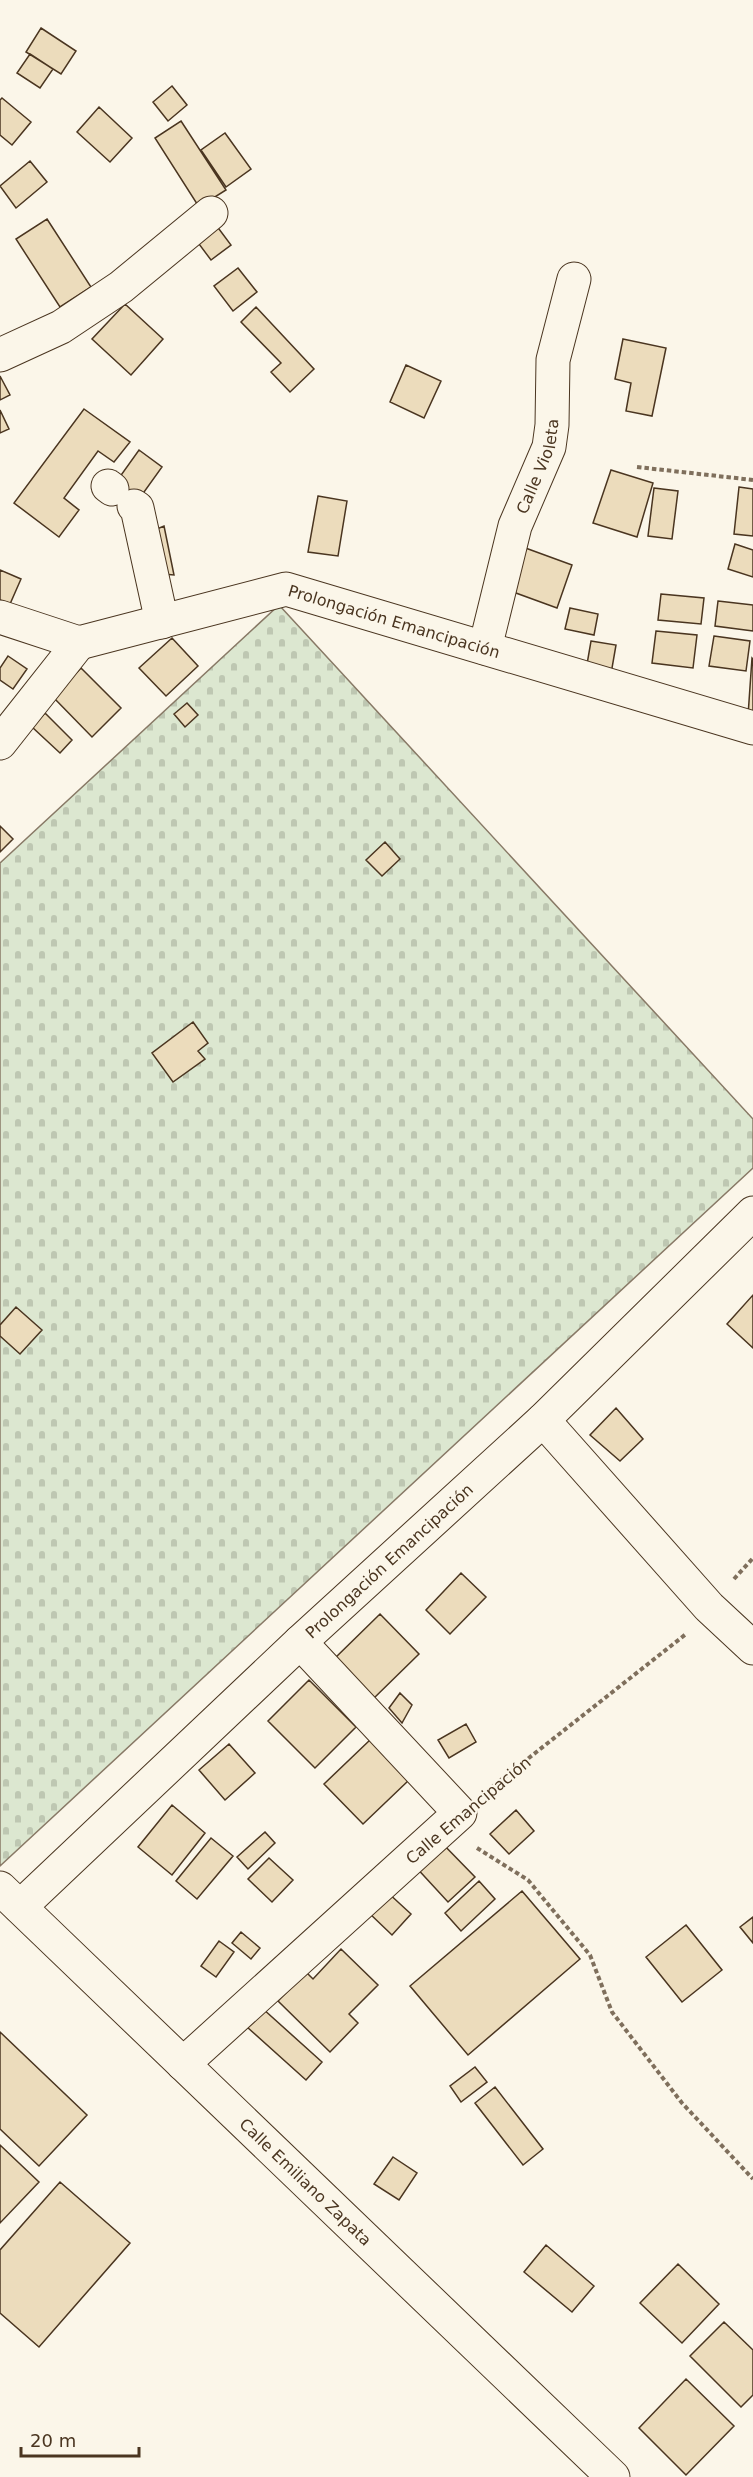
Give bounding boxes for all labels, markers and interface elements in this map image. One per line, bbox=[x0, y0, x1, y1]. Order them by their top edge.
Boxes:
street label: Calle Violeta bbox=[512, 419, 562, 517]
street label: Prolongación Emancipación bbox=[286, 581, 502, 662]
street label: Prolongación Emancipación bbox=[302, 1480, 477, 1642]
street label: Calle Emancipación bbox=[402, 1753, 534, 1868]
street label: Calle Emiliano Zapata bbox=[236, 2114, 375, 2250]
scale bar bbox=[21, 2420, 140, 2458]
text: 20 m bbox=[30, 2430, 76, 2451]

